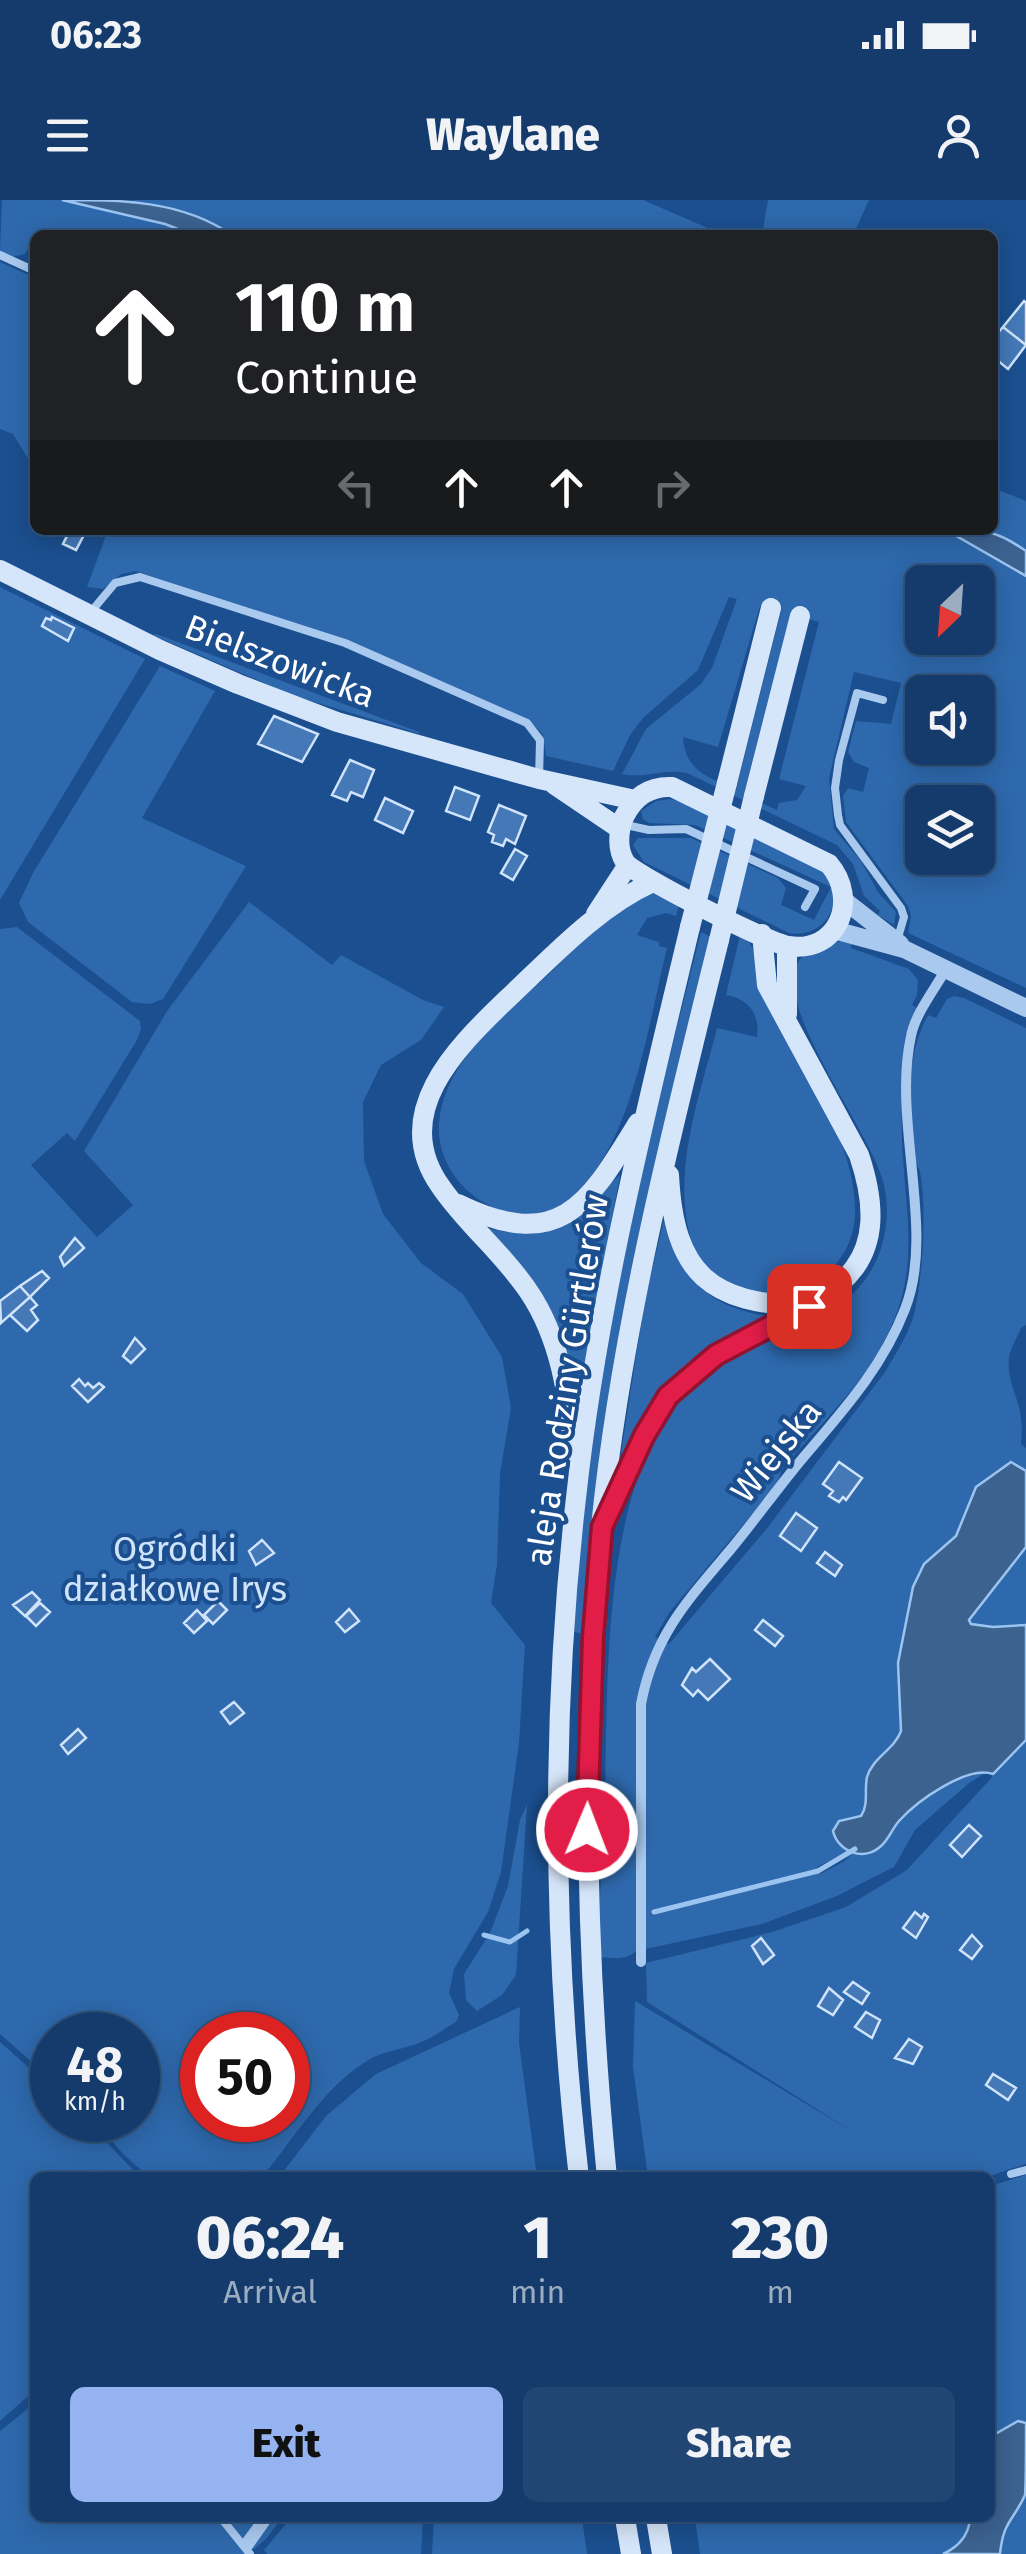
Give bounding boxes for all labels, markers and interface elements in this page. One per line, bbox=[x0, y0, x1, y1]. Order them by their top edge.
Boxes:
text: 06:23 bbox=[50, 12, 142, 58]
icon: menu bbox=[40, 108, 95, 163]
text: Waylane bbox=[426, 108, 600, 162]
icon: person bbox=[931, 108, 986, 163]
text: 110 m bbox=[235, 266, 415, 350]
icon: ahead bbox=[70, 270, 200, 400]
text: Continue bbox=[235, 351, 418, 405]
icon: left bbox=[329, 460, 384, 515]
icon: ahead bbox=[434, 460, 489, 515]
icon: ahead bbox=[539, 460, 594, 515]
icon: right bbox=[644, 460, 699, 515]
north arrow bbox=[905, 565, 995, 655]
map controls bbox=[905, 565, 995, 875]
street label: Bielszowicka bbox=[179, 605, 381, 717]
button: sound bbox=[905, 675, 995, 765]
button: layers bbox=[905, 785, 995, 875]
street label: aleja Rodziny Gürtlerów bbox=[517, 1191, 617, 1569]
pin bbox=[767, 1264, 852, 1349]
icon: arrive bbox=[782, 1279, 837, 1334]
street label: Wiejska bbox=[722, 1391, 830, 1511]
park label: Ogródki działkowe Irys bbox=[63, 1528, 287, 1610]
position arrow bbox=[535, 1778, 639, 1882]
speed limit sign: 50 bbox=[180, 2012, 310, 2142]
text: 48 bbox=[66, 2035, 124, 2095]
text: km/h bbox=[64, 2087, 126, 2117]
text: 06:24 bbox=[196, 2202, 344, 2274]
text: 1 bbox=[523, 2202, 552, 2274]
text: 230 bbox=[731, 2202, 829, 2274]
text: Arrival bbox=[223, 2273, 317, 2311]
text: min bbox=[510, 2273, 565, 2311]
text: m bbox=[766, 2273, 794, 2311]
button: Exit bbox=[70, 2387, 503, 2502]
button: Share bbox=[523, 2387, 955, 2502]

